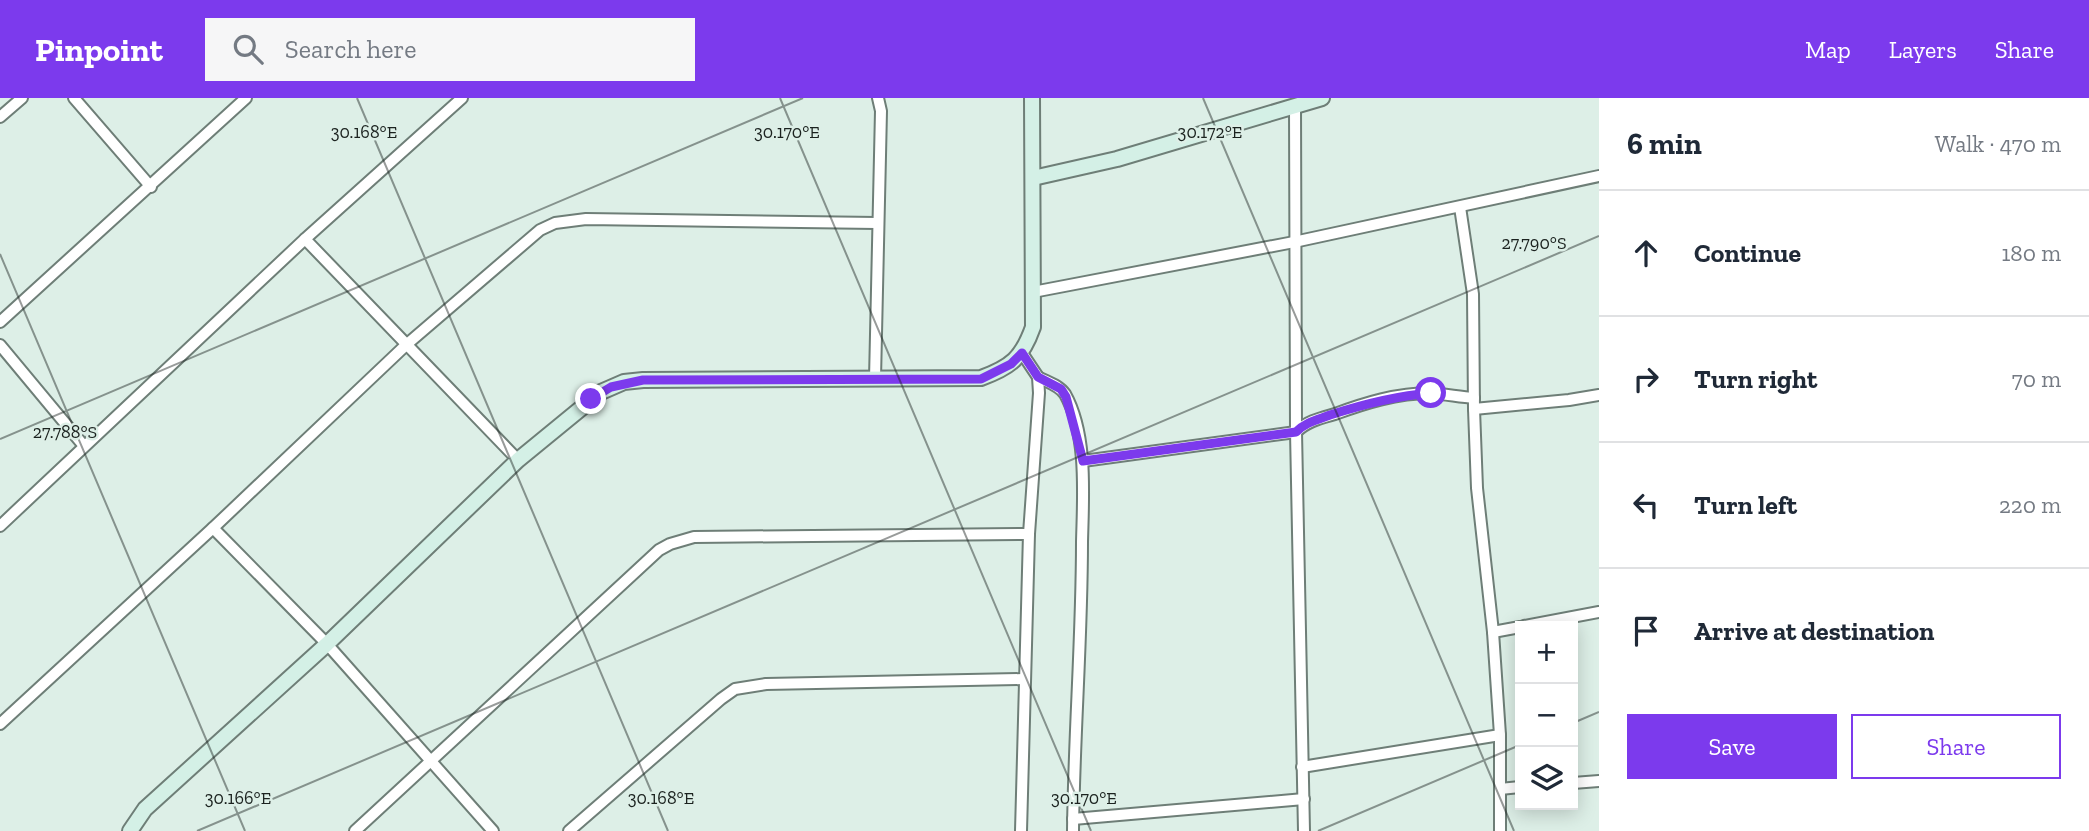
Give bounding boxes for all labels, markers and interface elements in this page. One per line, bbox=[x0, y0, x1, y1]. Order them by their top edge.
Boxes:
search box bbox=[205, 18, 695, 81]
text: Pinpoint bbox=[35, 30, 163, 69]
icon: search bbox=[229, 30, 267, 68]
text: Search here bbox=[285, 33, 417, 65]
text: Map bbox=[1805, 35, 1851, 64]
text: Layers bbox=[1889, 35, 1957, 64]
text: Share bbox=[1995, 35, 2054, 64]
text: 30.168°E bbox=[331, 121, 397, 143]
text: 30.170°E bbox=[754, 121, 820, 143]
text: 30.172°E bbox=[1178, 121, 1242, 143]
text: 6 min bbox=[1627, 126, 1702, 162]
text: Walk · 470 m bbox=[1935, 130, 2061, 158]
text: 27.790°S bbox=[1502, 232, 1566, 254]
icon: ahead bbox=[1627, 234, 1665, 272]
text: Continue bbox=[1694, 237, 1801, 269]
text: 180 m bbox=[2001, 239, 2061, 267]
icon: right bbox=[1627, 360, 1665, 398]
text: Turn right bbox=[1694, 363, 1817, 395]
text: 70 m bbox=[2012, 365, 2061, 393]
route start bbox=[1415, 377, 1446, 408]
route end bbox=[575, 383, 606, 414]
text: 27.788°S bbox=[33, 421, 97, 443]
icon: left bbox=[1627, 486, 1665, 524]
text: Turn left bbox=[1694, 489, 1797, 521]
text: 220 m bbox=[1999, 491, 2061, 519]
icon: arrive bbox=[1627, 612, 1665, 650]
text: Arrive at destination bbox=[1694, 615, 1934, 647]
map controls bbox=[1515, 621, 1578, 810]
button: + bbox=[1515, 621, 1578, 684]
button: − bbox=[1515, 684, 1578, 747]
button: Save bbox=[1627, 714, 1837, 779]
button: Share bbox=[1851, 714, 2061, 779]
button: layers bbox=[1515, 747, 1578, 810]
text: 30.166°E bbox=[205, 787, 271, 809]
text: 30.168°E bbox=[628, 787, 694, 809]
text: 30.170°E bbox=[1051, 787, 1117, 809]

